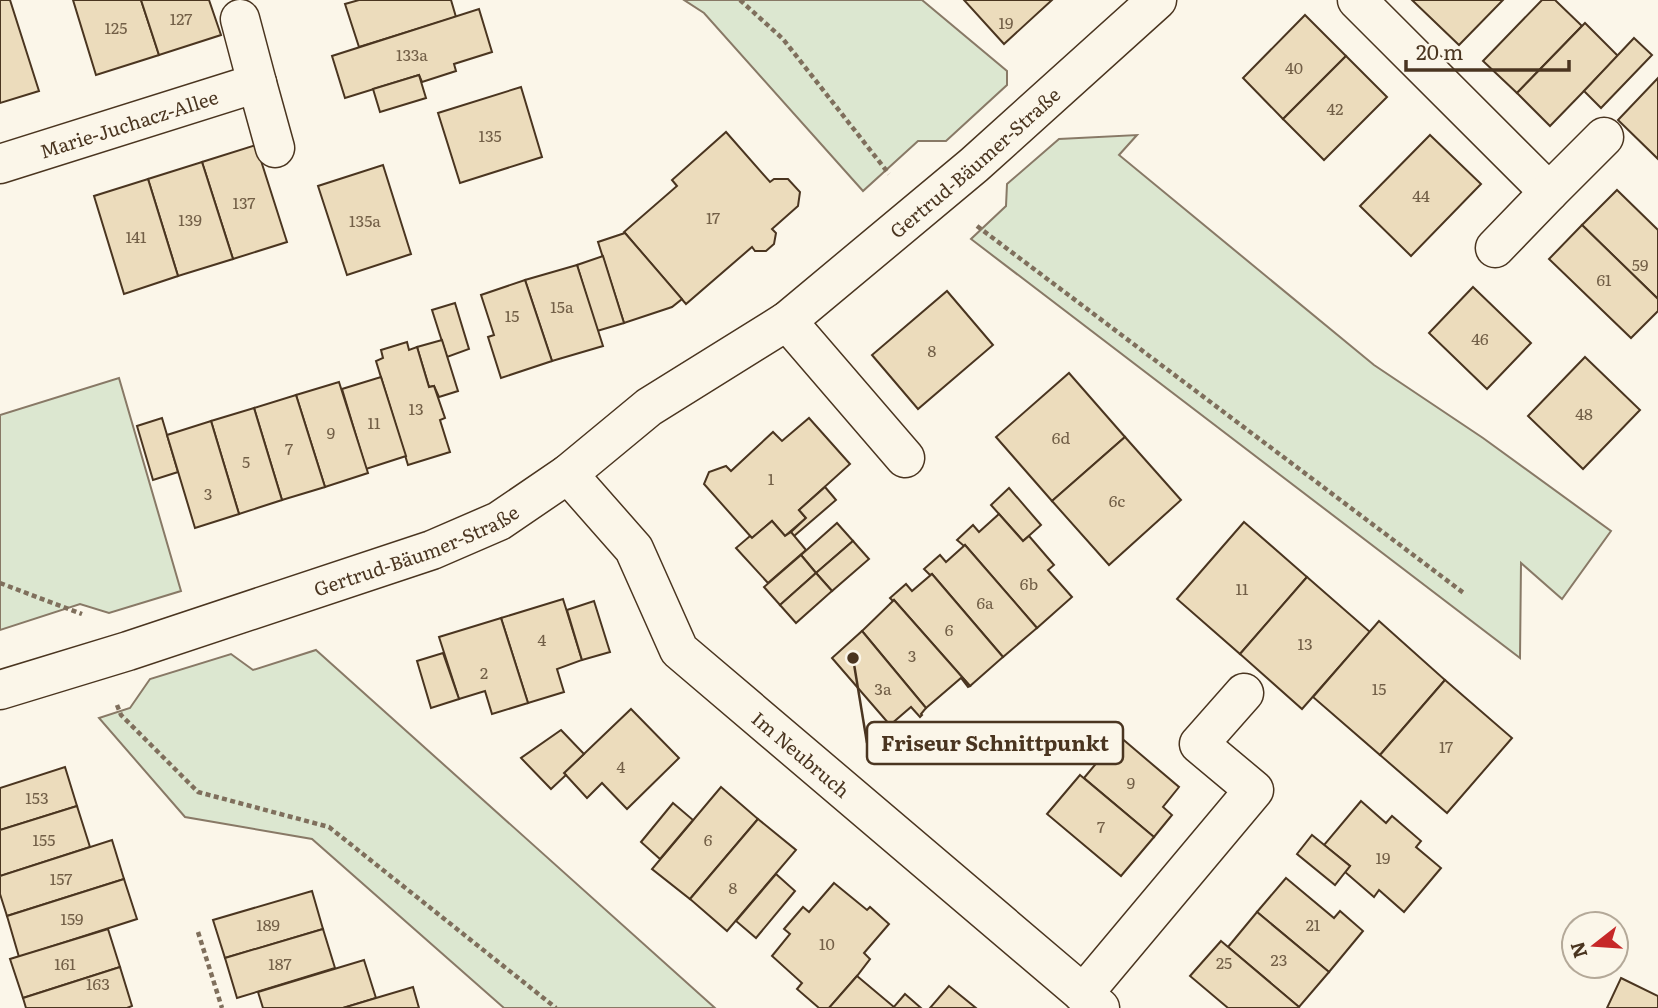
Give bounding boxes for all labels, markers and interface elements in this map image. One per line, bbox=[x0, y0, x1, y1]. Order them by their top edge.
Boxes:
house number: 127 bbox=[170, 6, 192, 30]
house number: 19 bbox=[999, 10, 1013, 34]
house number: 125 bbox=[105, 15, 127, 39]
scale bar bbox=[1406, 28, 1569, 72]
text: 20 m bbox=[1416, 35, 1463, 66]
house number: 133a bbox=[396, 42, 428, 66]
house number: 40 bbox=[1285, 55, 1303, 79]
street label: Gertrud-Bäumer-Straße bbox=[883, 80, 1066, 244]
street label: Marie-Juchacz-Allee bbox=[36, 82, 222, 165]
house number: 42 bbox=[1327, 96, 1343, 120]
house number: 135 bbox=[478, 123, 502, 147]
house number: 44 bbox=[1412, 183, 1430, 207]
house number: 137 bbox=[233, 190, 255, 214]
house number: 17 bbox=[706, 205, 720, 229]
house number: 139 bbox=[178, 207, 202, 231]
house number: 135a bbox=[349, 208, 381, 232]
house number: 141 bbox=[125, 224, 147, 248]
house number: 59 bbox=[1632, 252, 1648, 276]
house number: 61 bbox=[1596, 267, 1612, 291]
house number: 15a bbox=[550, 294, 574, 318]
house number: 15 bbox=[505, 303, 519, 327]
house number: 46 bbox=[1471, 326, 1489, 350]
house number: 8 bbox=[928, 338, 937, 362]
house number: 13 bbox=[408, 396, 424, 420]
house number: 48 bbox=[1575, 401, 1593, 425]
house number: 11 bbox=[367, 410, 381, 434]
house number: 9 bbox=[327, 420, 335, 444]
house number: 6d bbox=[1052, 425, 1070, 449]
house number: 7 bbox=[285, 436, 293, 460]
house number: 5 bbox=[242, 449, 250, 473]
house number: 1 bbox=[768, 466, 775, 490]
house number: 3 bbox=[204, 481, 212, 505]
house number: 6c bbox=[1109, 488, 1125, 512]
street label: Gertrud-Bäumer-Straße bbox=[310, 498, 524, 602]
house number: 6b bbox=[1020, 571, 1038, 595]
house number: 11 bbox=[1235, 576, 1249, 600]
house number: 6a bbox=[976, 590, 994, 614]
house number: 6 bbox=[945, 617, 954, 641]
house number: 4 bbox=[538, 627, 547, 651]
house number: 13 bbox=[1297, 631, 1313, 655]
house number: 3 bbox=[908, 643, 916, 667]
house number: 2 bbox=[480, 660, 488, 684]
house number: 3a bbox=[874, 676, 892, 700]
house number: 15 bbox=[1372, 676, 1386, 700]
street label: Im Neubruch bbox=[746, 704, 856, 804]
callout: Friseur Schnittpunkt bbox=[867, 722, 1123, 764]
text: Friseur Schnittpunkt bbox=[881, 726, 1110, 757]
house number: 17 bbox=[1439, 734, 1453, 758]
house number: 4 bbox=[617, 754, 626, 778]
house number: 9 bbox=[1127, 770, 1135, 794]
house number: 153 bbox=[25, 785, 49, 809]
house number: 7 bbox=[1097, 814, 1105, 838]
house number: 155 bbox=[33, 827, 55, 851]
house number: 6 bbox=[704, 827, 713, 851]
house number: 19 bbox=[1376, 845, 1390, 869]
house number: 157 bbox=[50, 866, 72, 890]
house number: 8 bbox=[729, 875, 738, 899]
house number: 159 bbox=[60, 906, 84, 930]
north arrow bbox=[1560, 910, 1630, 980]
house number: 189 bbox=[256, 912, 280, 936]
house number: 21 bbox=[1306, 912, 1321, 936]
house number: 10 bbox=[819, 931, 835, 955]
text: N bbox=[1562, 938, 1594, 962]
house number: 23 bbox=[1271, 947, 1287, 971]
house number: 25 bbox=[1216, 950, 1232, 974]
house number: 161 bbox=[54, 951, 76, 975]
house number: 187 bbox=[268, 951, 292, 975]
house number: 163 bbox=[86, 971, 110, 995]

